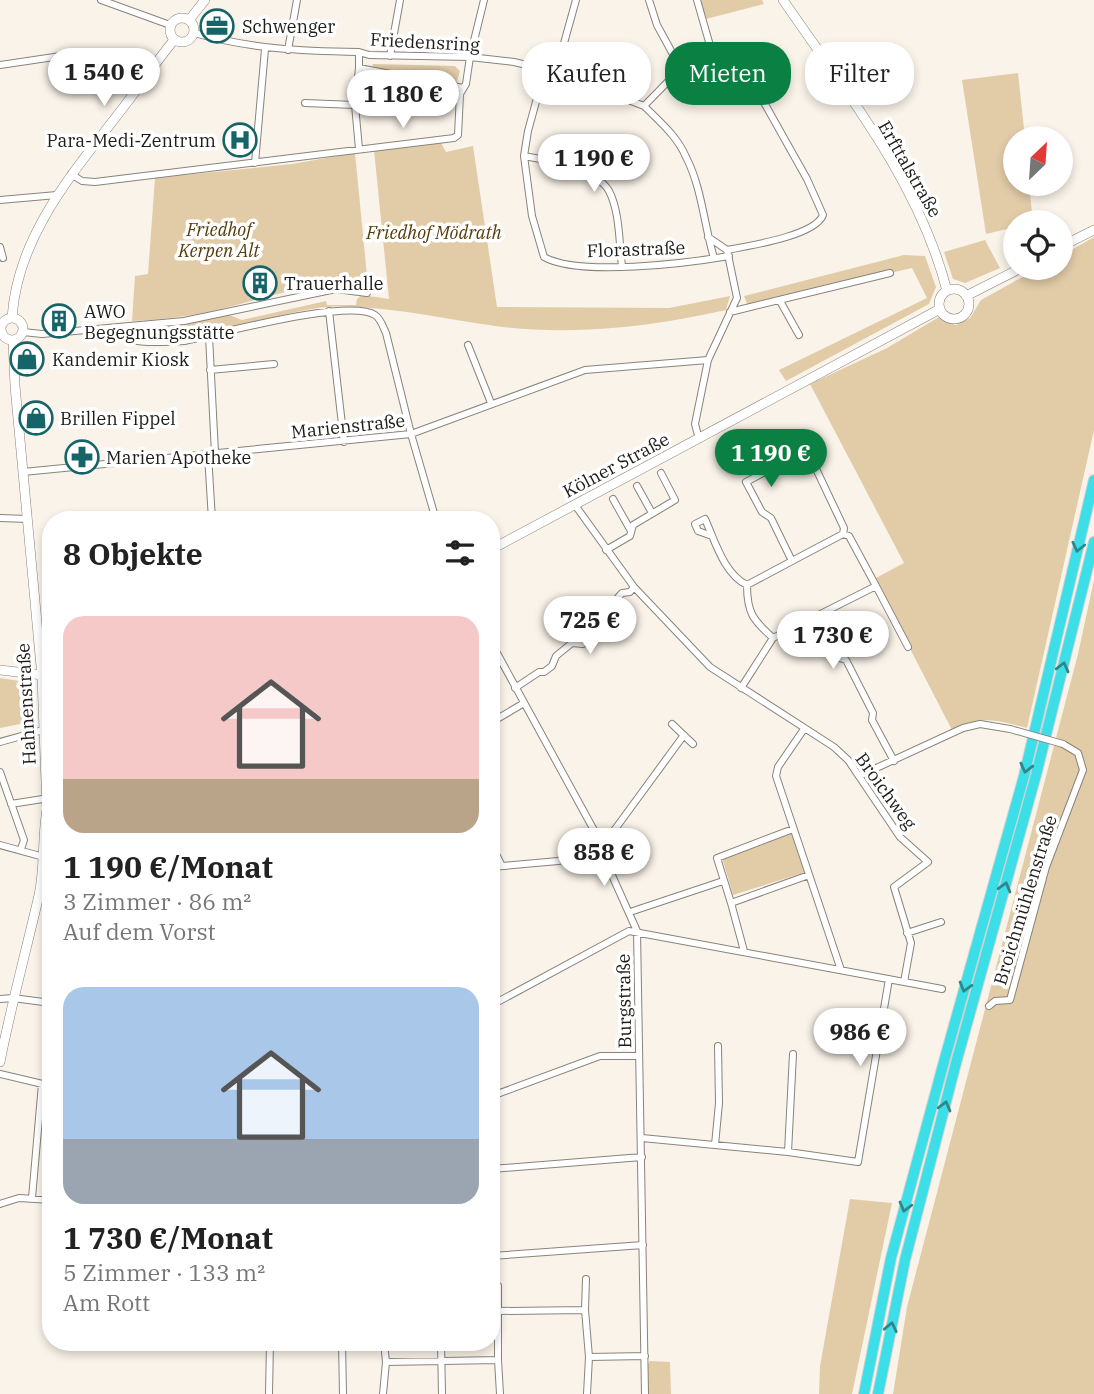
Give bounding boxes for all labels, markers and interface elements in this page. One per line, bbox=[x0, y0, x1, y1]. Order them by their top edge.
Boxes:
office icon: Schwenger bbox=[198, 7, 236, 45]
place label: Schwenger bbox=[242, 15, 335, 38]
street label: Friedensring bbox=[369, 28, 481, 56]
chip: Kaufen bbox=[522, 42, 651, 105]
chip: Mieten bbox=[665, 42, 791, 105]
chip: Filter bbox=[805, 42, 914, 105]
pin: 1 540 € bbox=[39, 48, 169, 108]
text: 1 540 € bbox=[64, 56, 144, 86]
pin: 1 180 € bbox=[338, 71, 468, 130]
text: 1 180 € bbox=[363, 78, 443, 108]
street label: Erfttalstraße bbox=[873, 117, 947, 221]
hospital icon: Para-Medi-Zentrum bbox=[221, 121, 259, 159]
north arrow bbox=[1003, 126, 1073, 196]
map controls bbox=[1003, 126, 1073, 280]
place label: Para-Medi-Zentrum bbox=[46, 129, 216, 152]
pin: 1 190 € bbox=[529, 134, 659, 194]
text: 1 190 € bbox=[554, 142, 634, 172]
button: locate bbox=[1003, 210, 1073, 280]
park label: Friedhof Kerpen Alt bbox=[177, 218, 260, 262]
park label: Friedhof Mödrath bbox=[365, 221, 502, 244]
street label: Florastraße bbox=[586, 236, 686, 262]
building icon: Trauerhalle bbox=[241, 264, 279, 302]
place label: Trauerhalle bbox=[284, 272, 383, 295]
place label: AWO Begegnungsstätte bbox=[84, 300, 234, 344]
building icon: AWO Begegnungsstätte bbox=[40, 302, 78, 340]
shop icon: Kandemir Kiosk bbox=[8, 340, 46, 378]
place label: Kandemir Kiosk bbox=[52, 348, 190, 371]
shop icon: Brillen Fippel bbox=[17, 399, 55, 437]
place label: Brillen Fippel bbox=[60, 407, 176, 430]
street label: Marienstraße bbox=[290, 409, 406, 443]
street label: Kölner Straße bbox=[559, 427, 673, 503]
pin: 1 190 € bbox=[706, 430, 836, 489]
text: 1 190 € bbox=[731, 437, 811, 467]
pharmacy icon: Marien Apotheke bbox=[63, 438, 101, 476]
place label: Marien Apotheke bbox=[106, 446, 251, 469]
text: 8 Objekte bbox=[63, 534, 203, 573]
icon: filters bbox=[441, 534, 479, 572]
one-way arrow bbox=[1072, 541, 1086, 553]
pin: 725 € bbox=[541, 596, 639, 656]
text: 725 € bbox=[559, 604, 621, 634]
pin: 1 730 € bbox=[768, 612, 898, 671]
text: 1 730 € bbox=[793, 619, 873, 649]
street label: Hahnenstraße bbox=[11, 643, 41, 765]
icon: home bbox=[208, 661, 334, 787]
one-way arrow bbox=[1055, 661, 1069, 673]
street label: Broichweg bbox=[850, 748, 922, 834]
one-way arrow bbox=[1020, 762, 1034, 774]
street label: Broichmühlenstraße bbox=[988, 812, 1062, 988]
pin: 858 € bbox=[555, 828, 653, 888]
text: 858 € bbox=[573, 836, 635, 866]
text: 1 190 €/Monat bbox=[63, 847, 273, 886]
one-way arrow bbox=[997, 881, 1011, 893]
text: 3 Zimmer · 86 m² bbox=[63, 886, 251, 916]
text: Auf dem Vorst bbox=[63, 916, 216, 946]
street label: Burgstraße bbox=[612, 953, 636, 1049]
one-way arrow bbox=[958, 981, 973, 993]
pin: 986 € bbox=[811, 1009, 909, 1068]
text: 986 € bbox=[829, 1016, 891, 1046]
icon: home bbox=[208, 1032, 334, 1158]
one-way arrow bbox=[937, 1100, 951, 1112]
one-way arrow bbox=[899, 1200, 913, 1212]
text: 1 730 €/Monat bbox=[63, 1218, 273, 1257]
text: 5 Zimmer · 133 m² bbox=[63, 1257, 265, 1287]
text: Am Rott bbox=[63, 1287, 150, 1317]
one-way arrow bbox=[882, 1321, 897, 1333]

